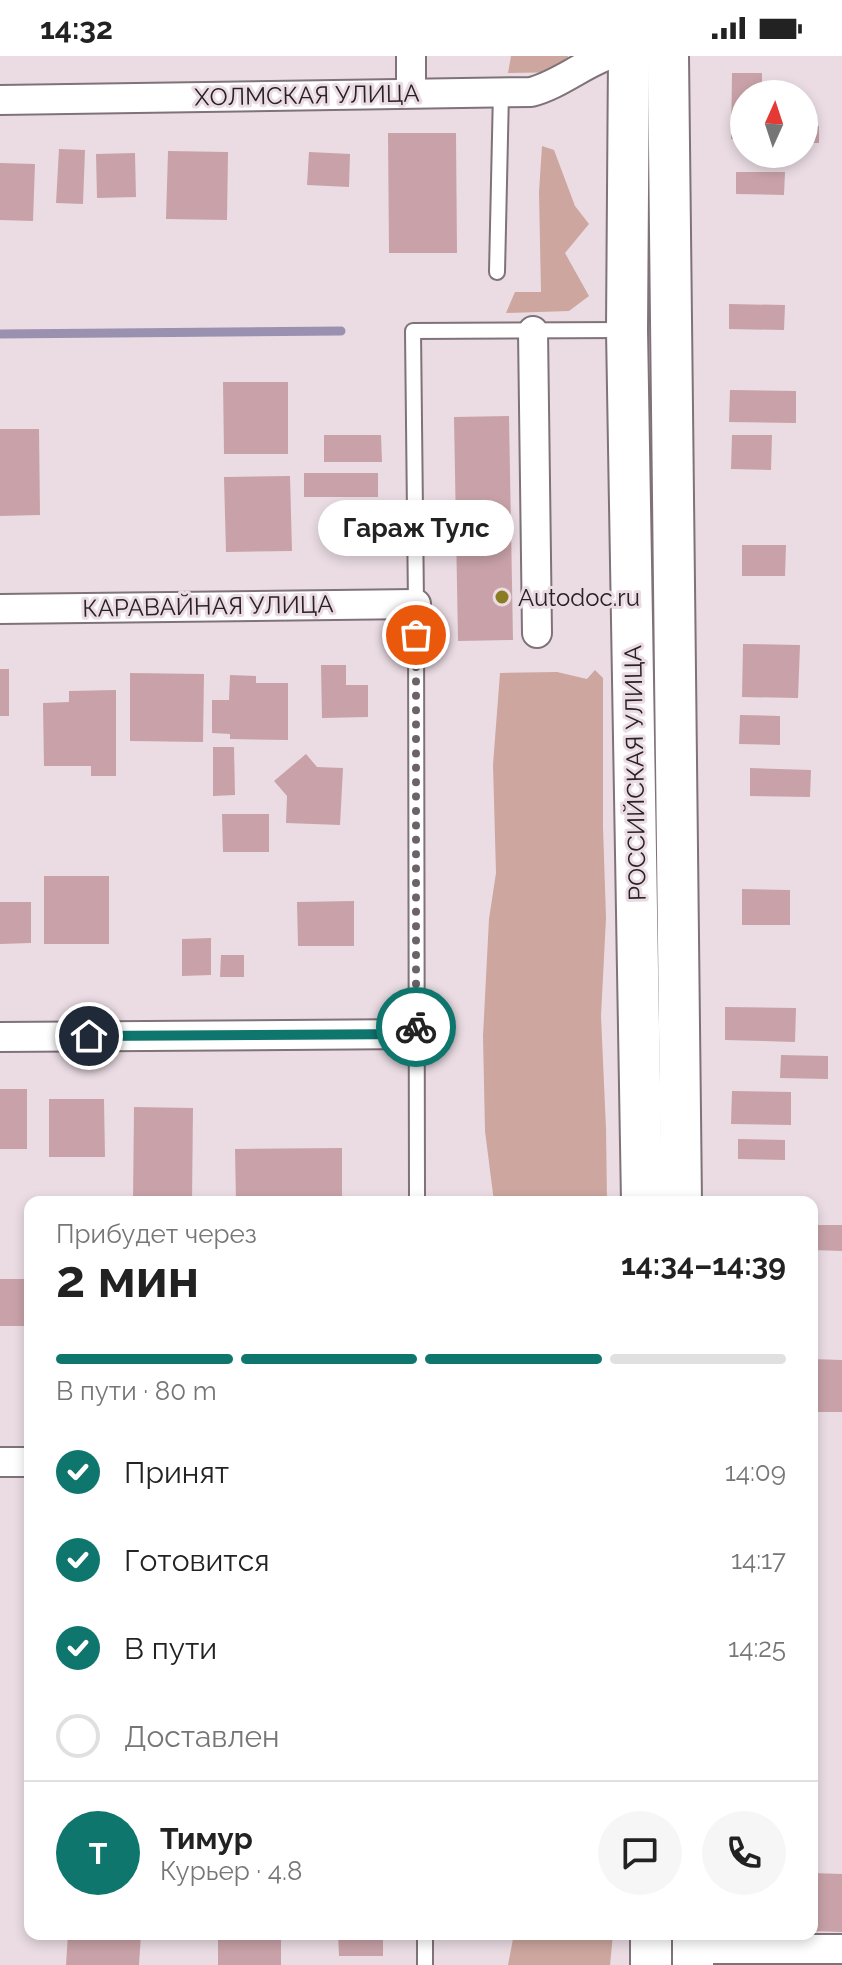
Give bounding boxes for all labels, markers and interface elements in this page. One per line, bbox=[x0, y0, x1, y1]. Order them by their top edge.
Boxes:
text: 14:32 bbox=[40, 11, 113, 46]
street label: ХОЛМСКАЯ УЛИЦА bbox=[194, 79, 420, 111]
north arrow bbox=[730, 80, 818, 168]
map controls bbox=[730, 80, 818, 168]
callout: Гараж Тулс bbox=[318, 499, 514, 555]
text: Гараж Тулс bbox=[342, 513, 490, 543]
place label: Autodoc.ru bbox=[518, 583, 640, 612]
marker: Autodoc.ru bbox=[493, 588, 511, 606]
street label: КАРАВАЙНАЯ УЛИЦА bbox=[82, 589, 334, 623]
pin bbox=[382, 601, 450, 669]
icon: bag bbox=[394, 613, 438, 657]
street label: РОССИЙСКАЯ УЛИЦА bbox=[618, 645, 652, 901]
courier bbox=[376, 987, 456, 1067]
pin bbox=[55, 1002, 123, 1070]
icon: bike bbox=[394, 1005, 438, 1049]
icon: home bbox=[67, 1014, 111, 1058]
text: Прибудет через bbox=[56, 1219, 257, 1249]
text: 14:34–14:39 bbox=[621, 1247, 786, 1282]
text: 2 мин bbox=[56, 1248, 199, 1309]
text: В пути · 80 m bbox=[56, 1376, 217, 1406]
icon: check bbox=[56, 1450, 100, 1494]
text: Принят bbox=[124, 1455, 229, 1490]
text: 14:09 bbox=[725, 1457, 786, 1487]
icon: check bbox=[56, 1538, 100, 1582]
text: Готовится bbox=[124, 1543, 270, 1578]
text: 14:17 bbox=[731, 1545, 786, 1575]
icon: check bbox=[56, 1626, 100, 1670]
text: В пути bbox=[124, 1631, 217, 1666]
text: 14:25 bbox=[728, 1633, 786, 1663]
text: Доставлен bbox=[124, 1719, 280, 1754]
button: chat bbox=[598, 1811, 682, 1895]
button: phone bbox=[702, 1811, 786, 1895]
text: Тимур bbox=[160, 1821, 253, 1856]
text: Т bbox=[89, 1836, 107, 1871]
text: Курьер · 4.8 bbox=[160, 1856, 302, 1886]

